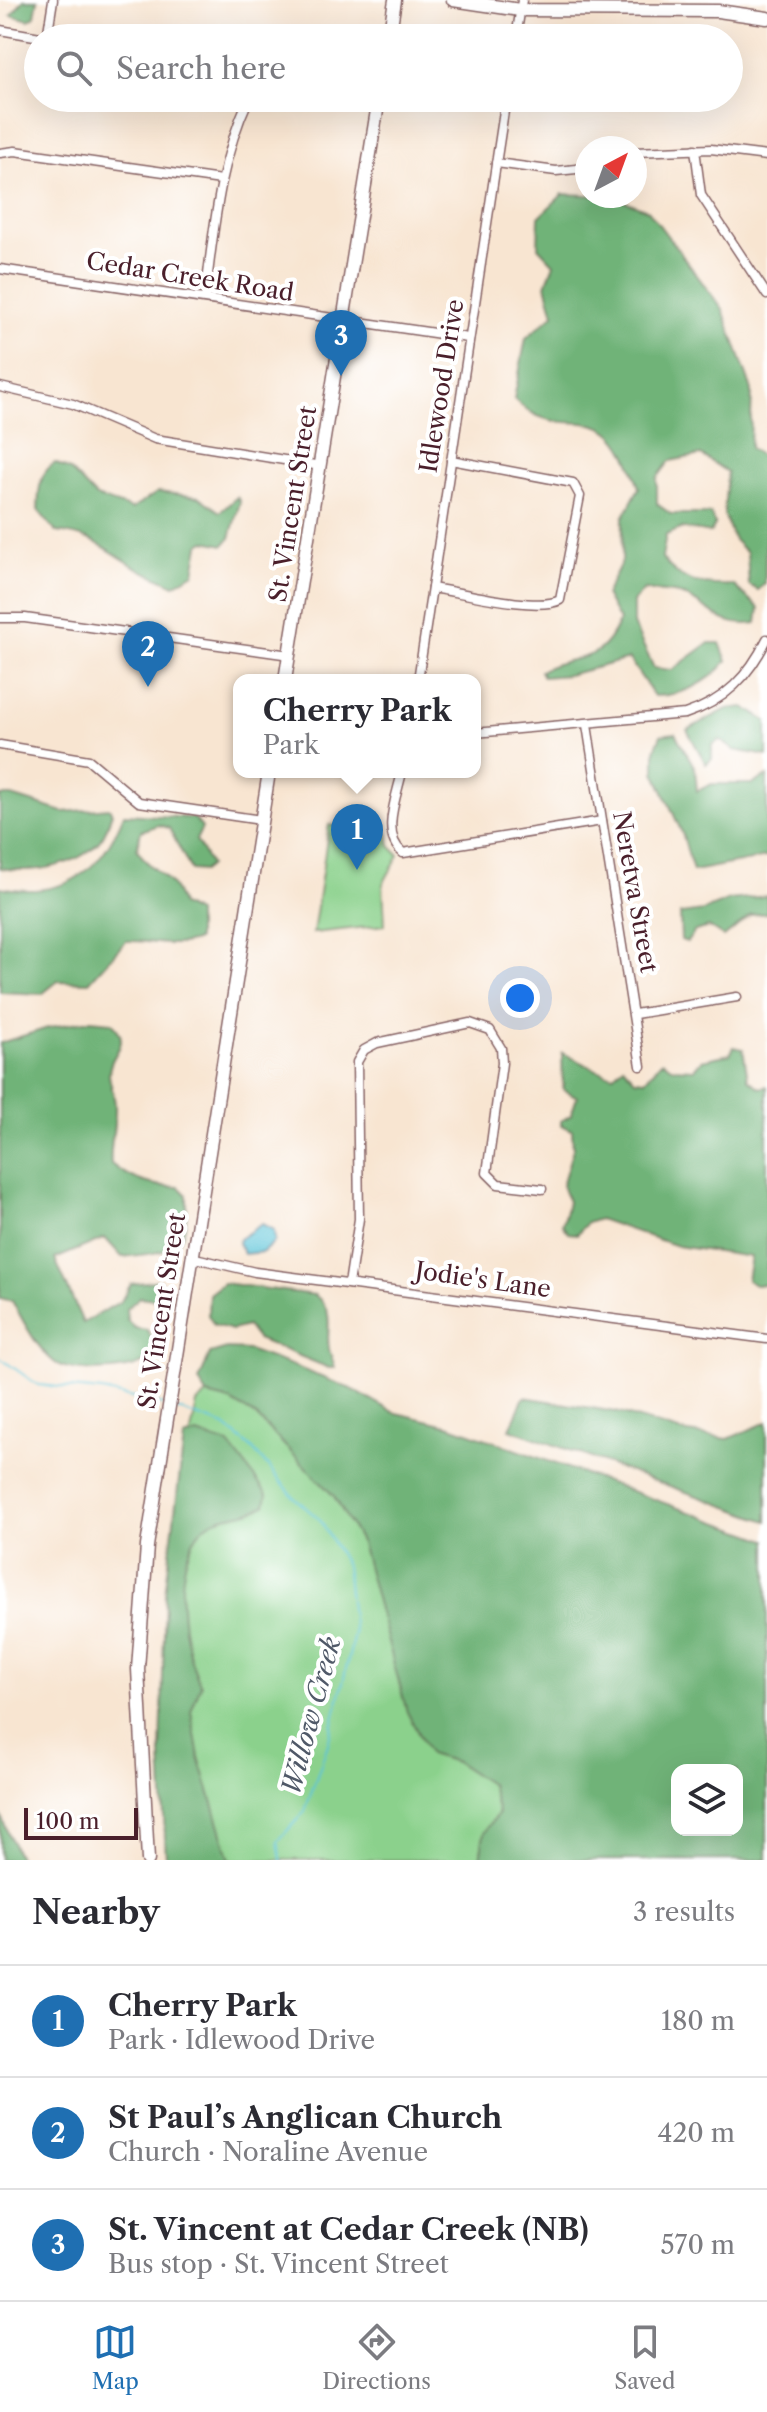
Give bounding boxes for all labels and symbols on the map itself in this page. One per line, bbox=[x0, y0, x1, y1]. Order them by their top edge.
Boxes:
north arrow bbox=[575, 136, 647, 208]
street label: Cedar Creek Road bbox=[84, 246, 296, 307]
street label: Idlewood Drive bbox=[413, 297, 470, 475]
pin: 3 bbox=[315, 310, 367, 376]
street label: St. Vincent Street bbox=[263, 403, 322, 604]
pin: 2 bbox=[122, 621, 174, 687]
pin: 1 bbox=[331, 804, 383, 870]
street label: Neretva Street bbox=[607, 809, 664, 975]
your location bbox=[500, 978, 540, 1018]
street label: St. Vincent Street bbox=[132, 1210, 191, 1411]
street label: Jodie's Lane bbox=[409, 1255, 553, 1303]
water label: Willow Creek bbox=[275, 1633, 348, 1798]
scale bar bbox=[24, 1804, 138, 1840]

